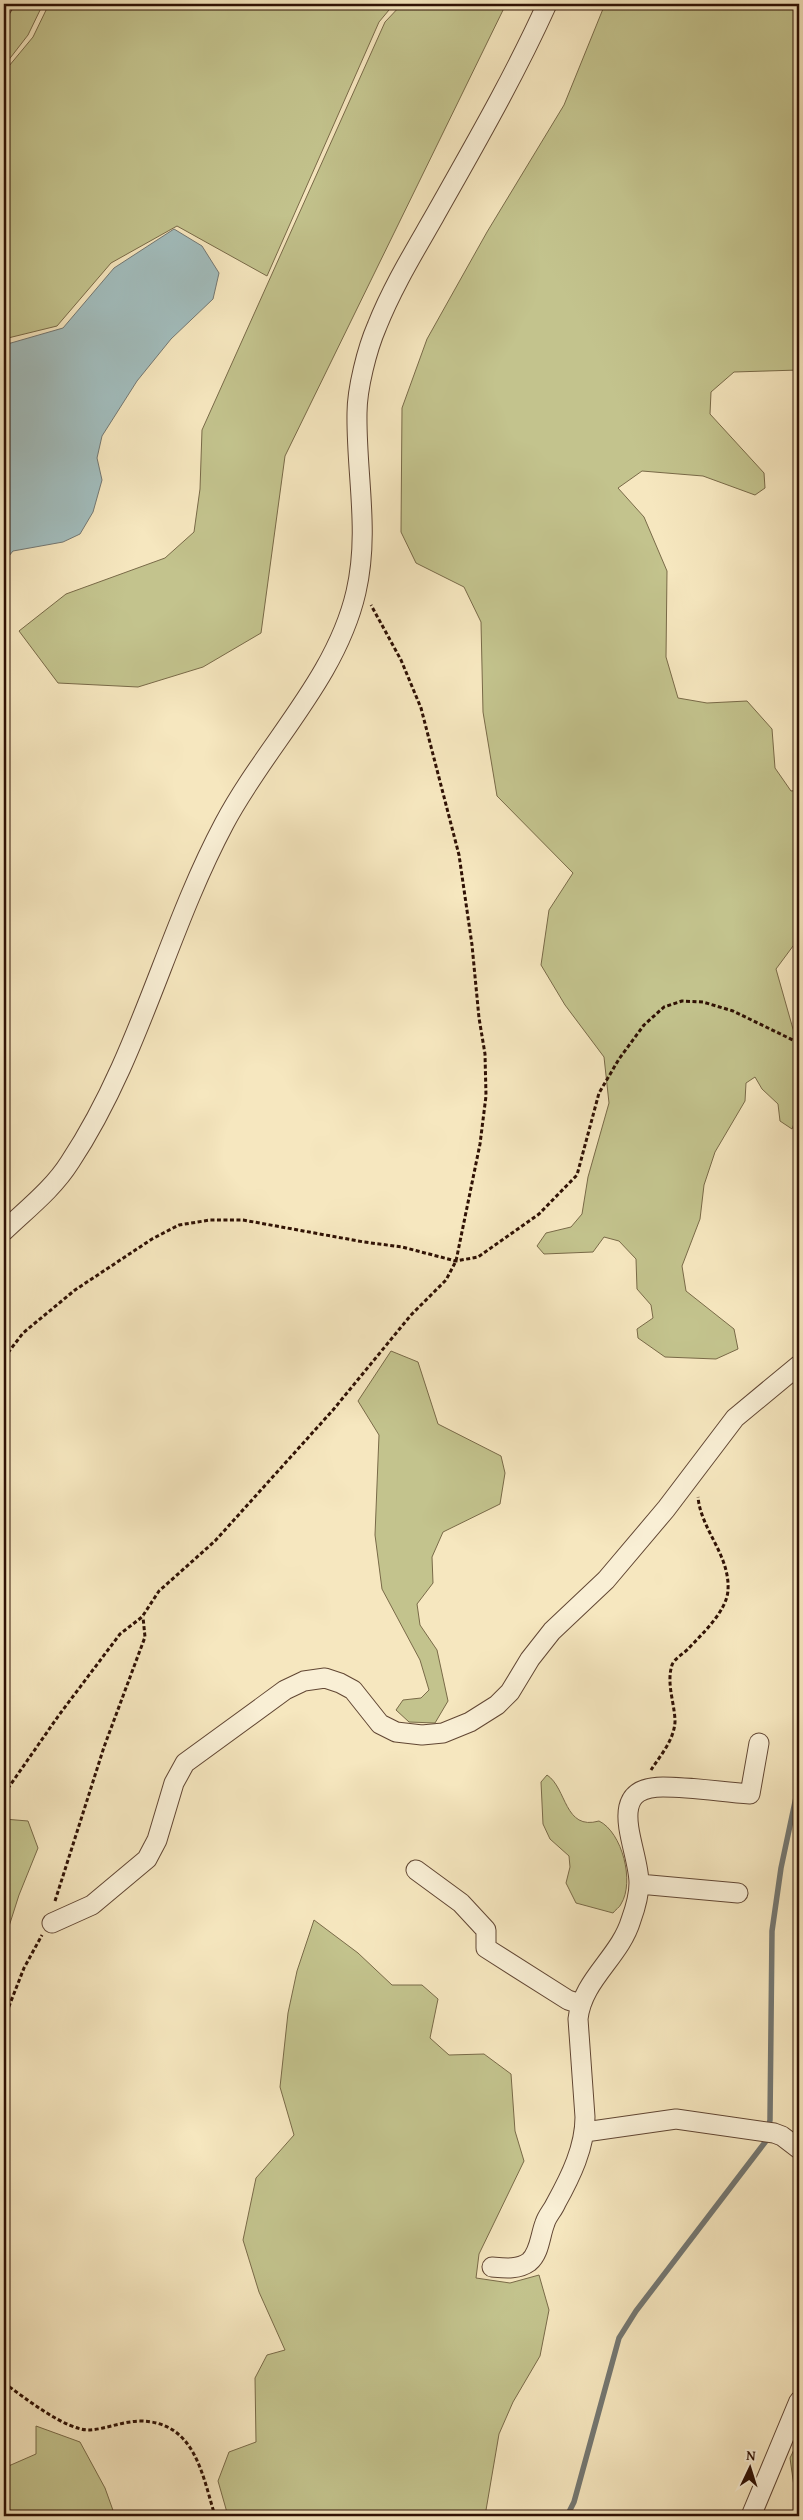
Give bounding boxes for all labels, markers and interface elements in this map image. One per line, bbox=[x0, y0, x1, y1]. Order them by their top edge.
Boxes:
north arrow bbox=[726, 2442, 776, 2492]
text: N bbox=[746, 2445, 757, 2465]

